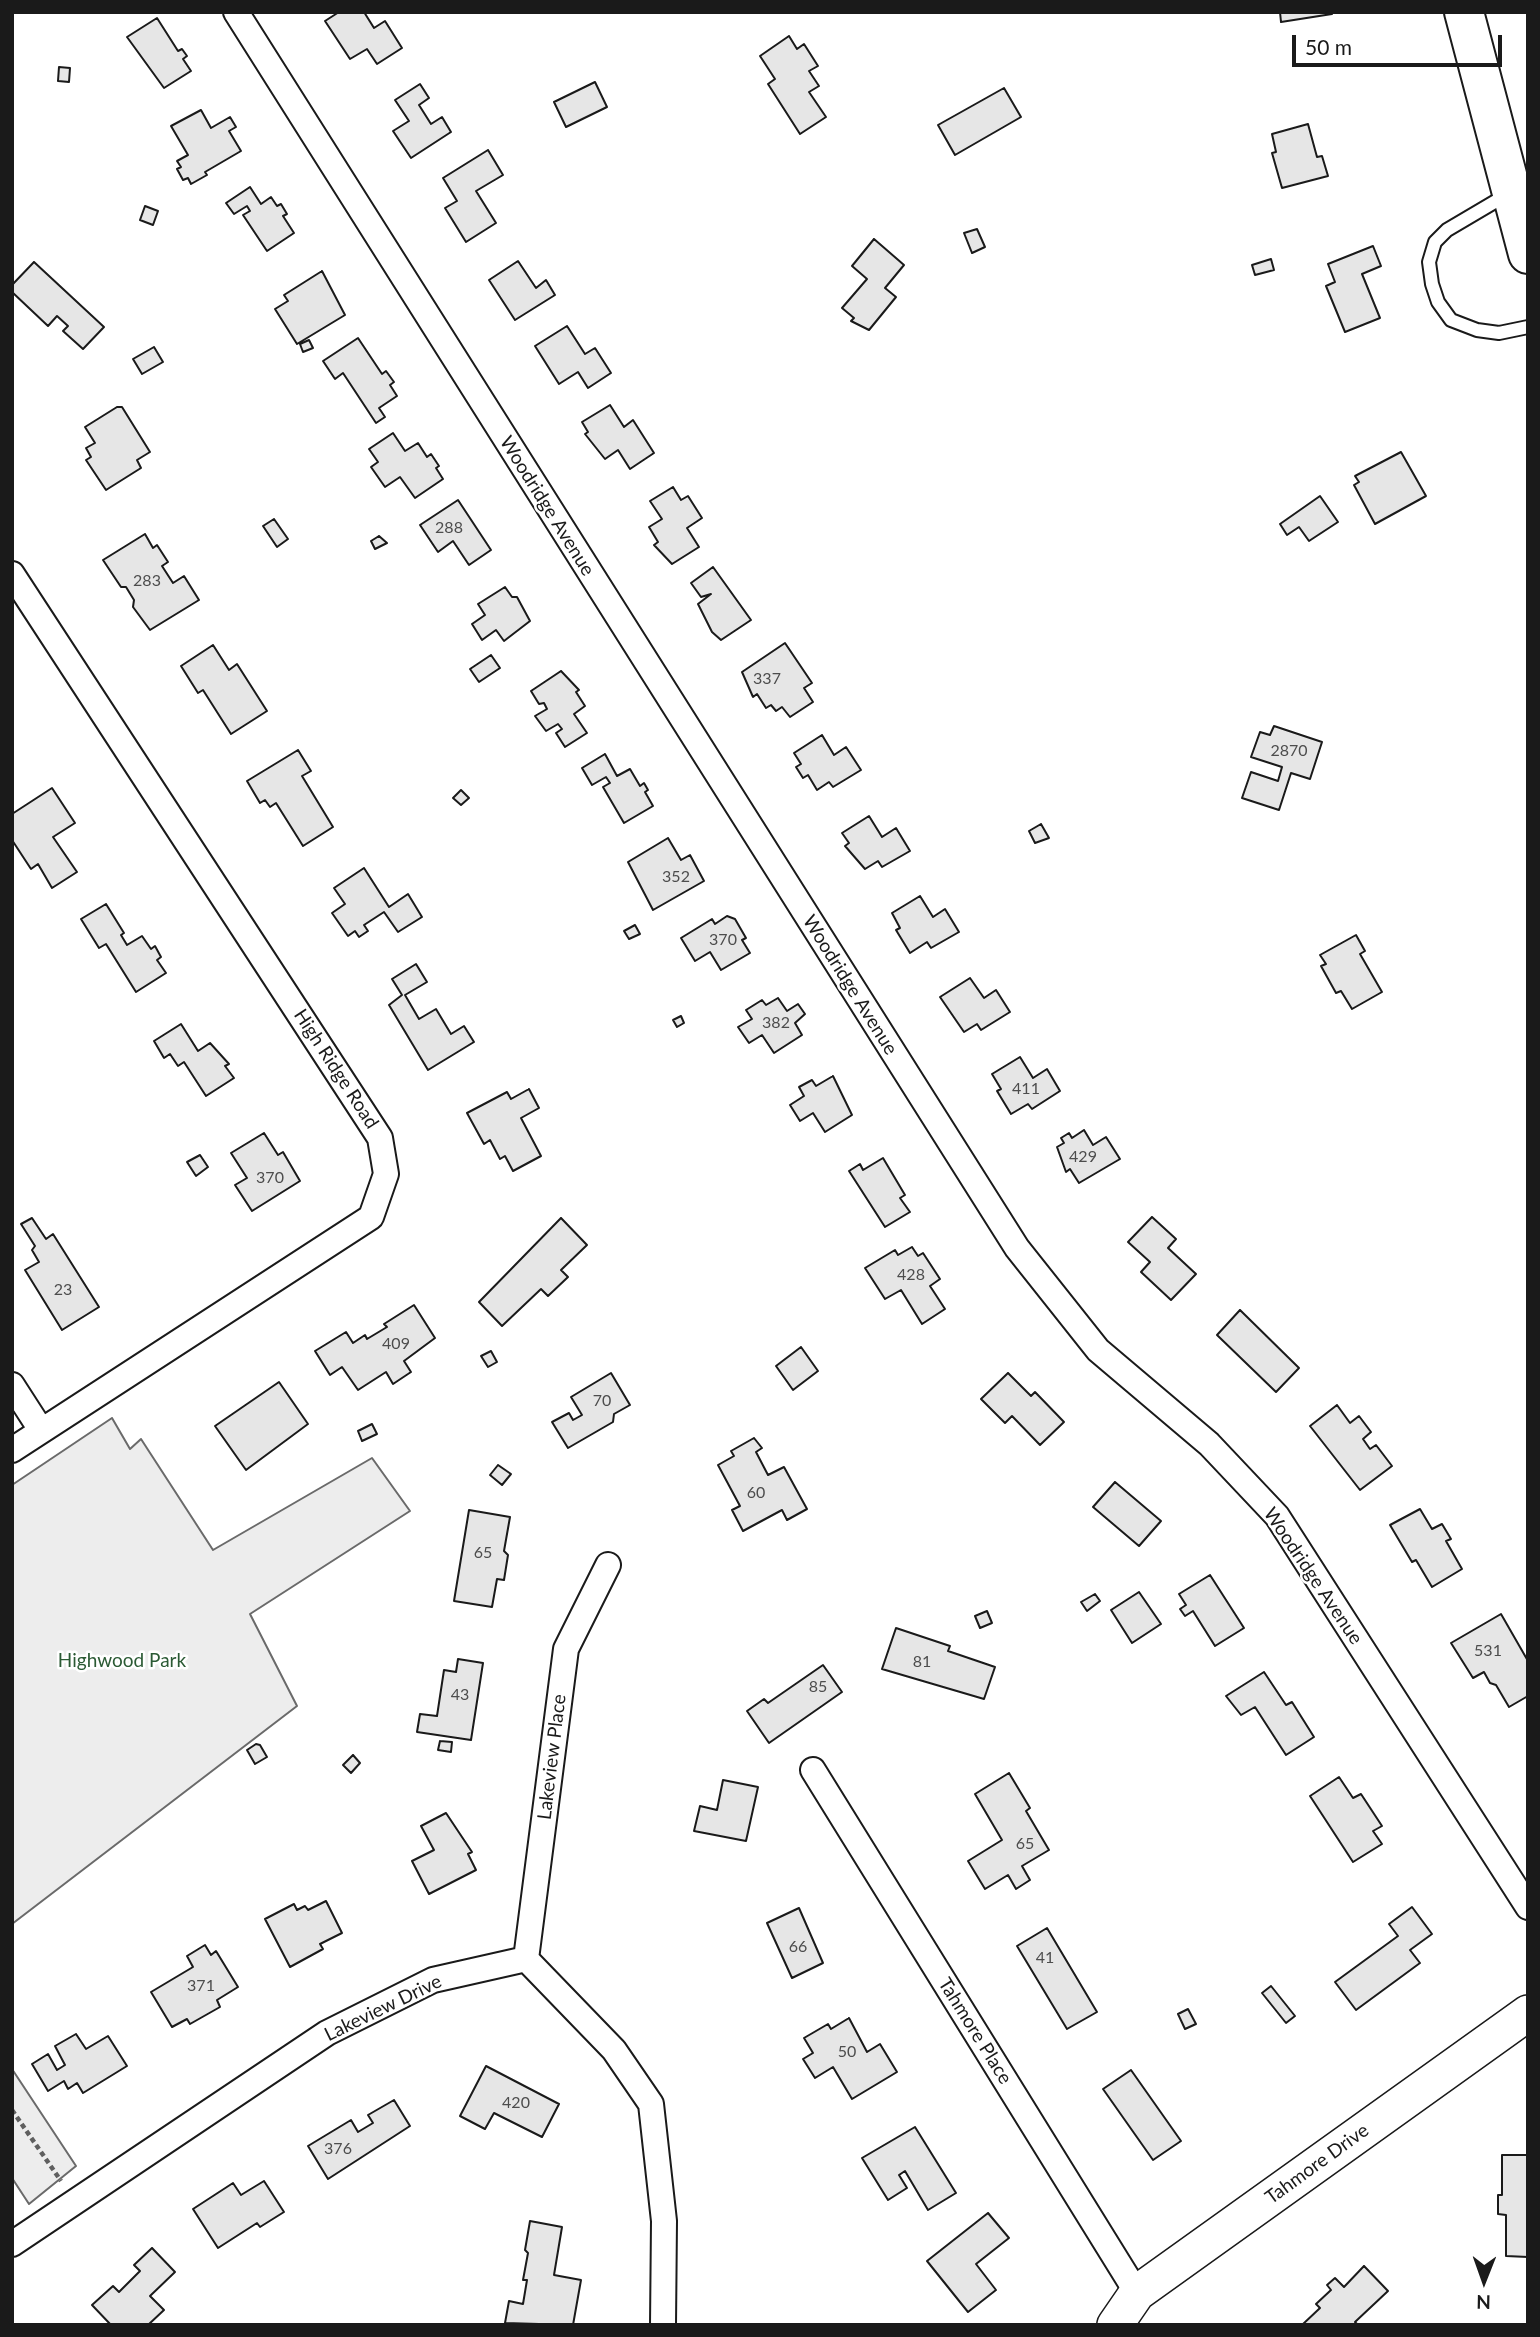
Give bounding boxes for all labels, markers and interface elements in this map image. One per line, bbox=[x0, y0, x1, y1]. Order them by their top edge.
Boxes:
scale bar bbox=[1295, 21, 1505, 65]
text: 50 m bbox=[1305, 34, 1352, 59]
street label: Woodridge Avenue bbox=[495, 432, 599, 580]
house number: 288 bbox=[435, 518, 463, 538]
house number: 283 bbox=[133, 571, 161, 591]
house number: 337 bbox=[753, 669, 781, 689]
house number: 2870 bbox=[1270, 741, 1308, 761]
house number: 352 bbox=[662, 867, 690, 887]
street label: Woodridge Avenue bbox=[798, 911, 902, 1059]
house number: 370 bbox=[709, 930, 737, 950]
street label: High Ridge Road bbox=[289, 1005, 383, 1133]
house number: 382 bbox=[762, 1013, 790, 1033]
house number: 411 bbox=[1012, 1079, 1040, 1099]
house number: 429 bbox=[1069, 1147, 1097, 1167]
house number: 370 bbox=[256, 1168, 284, 1188]
house number: 428 bbox=[897, 1265, 925, 1285]
house number: 23 bbox=[54, 1280, 72, 1300]
house number: 409 bbox=[382, 1334, 410, 1354]
house number: 70 bbox=[593, 1391, 611, 1411]
house number: 60 bbox=[747, 1483, 765, 1503]
street label: Woodridge Avenue bbox=[1259, 1503, 1367, 1649]
house number: 65 bbox=[474, 1543, 492, 1563]
house number: 531 bbox=[1474, 1641, 1502, 1661]
park label: Highwood Park bbox=[58, 1650, 186, 1672]
house number: 81 bbox=[913, 1652, 931, 1672]
house number: 85 bbox=[809, 1677, 827, 1697]
house number: 43 bbox=[451, 1685, 469, 1705]
street label: Lakeview Place bbox=[533, 1693, 571, 1821]
house number: 65 bbox=[1016, 1834, 1034, 1854]
house number: 66 bbox=[789, 1937, 807, 1957]
house number: 41 bbox=[1036, 1948, 1054, 1968]
street label: Lakeview Drive bbox=[321, 1970, 445, 2046]
street label: Tahmore Place bbox=[933, 1974, 1017, 2088]
house number: 371 bbox=[187, 1976, 215, 1996]
house number: 50 bbox=[838, 2042, 856, 2062]
house number: 420 bbox=[502, 2093, 530, 2113]
street label: Tahmore Drive bbox=[1261, 2119, 1373, 2209]
house number: 376 bbox=[324, 2139, 352, 2159]
north arrow bbox=[1449, 2246, 1519, 2316]
text: N bbox=[1476, 2291, 1491, 2314]

